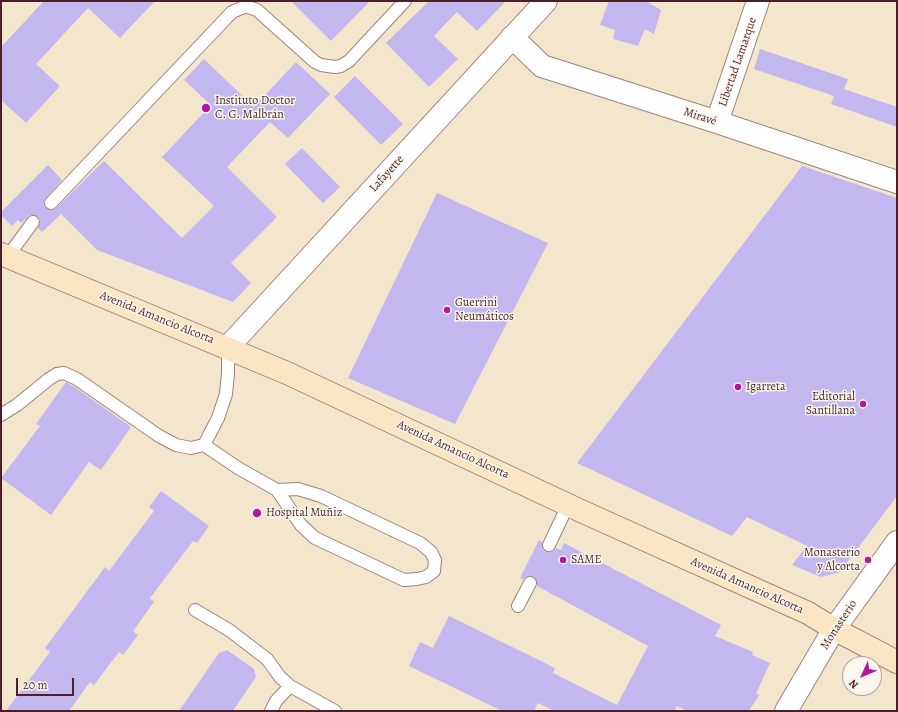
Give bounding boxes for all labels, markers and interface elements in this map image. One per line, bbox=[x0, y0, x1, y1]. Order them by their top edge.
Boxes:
street label: Libertad Lamarque bbox=[716, 15, 760, 109]
place label: Instituto Doctor C. G. Malbrán bbox=[215, 94, 295, 122]
marker: Instituto Doctor C. G. Malbrán bbox=[200, 102, 212, 114]
street label: Miravé bbox=[682, 105, 718, 129]
street label: Lafayette bbox=[367, 153, 407, 195]
street label: Avenida Amancio Alcorta bbox=[98, 288, 216, 348]
place label: Guerrini Neumáticos bbox=[455, 296, 514, 324]
marker: Guerrini Neumáticos bbox=[442, 305, 452, 315]
place label: Igarreta bbox=[746, 380, 786, 394]
marker: Igarreta bbox=[733, 382, 743, 392]
place label: Editorial Santillana bbox=[806, 390, 855, 418]
marker: Editorial Santillana bbox=[858, 399, 868, 409]
street label: Avenida Amancio Alcorta bbox=[395, 418, 511, 482]
place label: Hospital Muñiz bbox=[266, 506, 342, 520]
marker: Hospital Muñiz bbox=[251, 507, 263, 519]
place label: Monasterio y Alcorta bbox=[804, 546, 860, 574]
place label: SAME bbox=[571, 553, 602, 567]
marker: SAME bbox=[558, 555, 568, 565]
street label: Avenida Amancio Alcorta bbox=[688, 555, 806, 617]
marker: Monasterio y Alcorta bbox=[863, 555, 873, 565]
street label: Monasterio bbox=[818, 598, 860, 652]
north arrow bbox=[842, 656, 882, 696]
scale bar bbox=[18, 670, 76, 696]
text: N bbox=[846, 676, 862, 692]
text: 20 m bbox=[23, 677, 47, 693]

